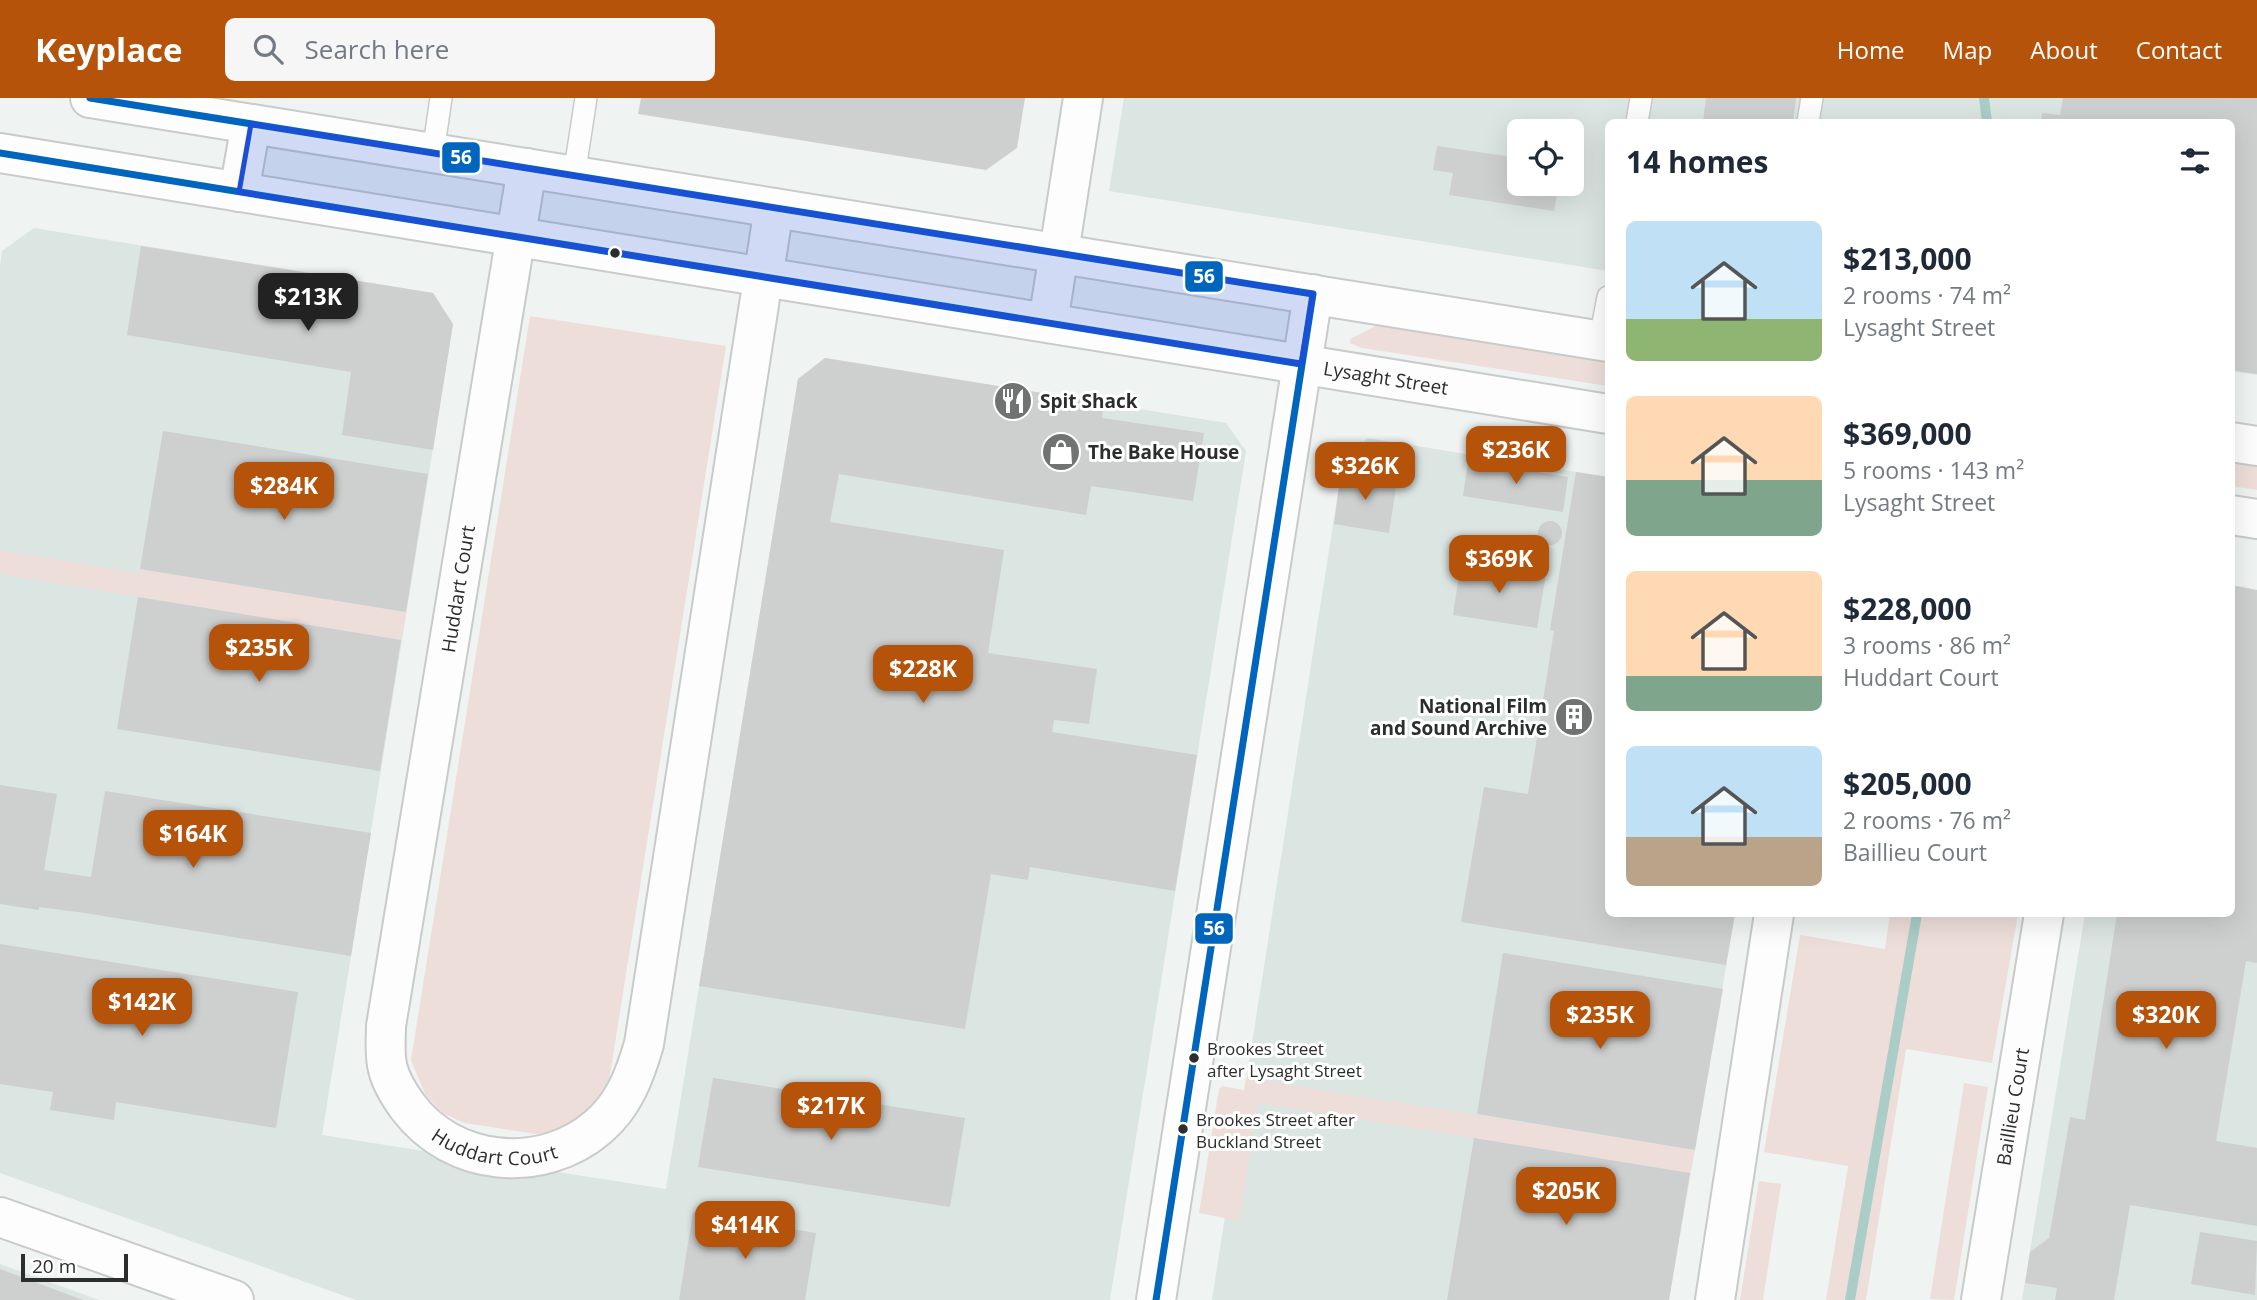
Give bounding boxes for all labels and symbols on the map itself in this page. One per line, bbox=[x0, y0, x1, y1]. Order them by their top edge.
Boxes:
line badge: 56 bbox=[441, 141, 481, 174]
text: 56 bbox=[450, 144, 472, 170]
unlabelled marker bbox=[608, 246, 622, 260]
line badge: 56 bbox=[1184, 260, 1224, 293]
text: 56 bbox=[1193, 263, 1215, 289]
pin: $213K bbox=[259, 274, 357, 333]
street label: Lysaght Street bbox=[1322, 355, 1450, 401]
restaurant icon: Spit Shack bbox=[992, 380, 1034, 422]
place label: Spit Shack bbox=[1040, 388, 1138, 414]
pin: $236K bbox=[1467, 426, 1565, 486]
shop icon: The Bake House bbox=[1040, 431, 1082, 473]
place label: The Bake House bbox=[1088, 439, 1239, 465]
pin: $326K bbox=[1316, 442, 1414, 502]
pin: $284K bbox=[235, 462, 333, 522]
street label: Huddart Court bbox=[435, 523, 481, 655]
pin: $369K bbox=[1450, 536, 1548, 595]
pin: $235K bbox=[210, 624, 308, 684]
pin: $228K bbox=[874, 646, 972, 705]
place label: National Film and Sound Archive bbox=[1370, 693, 1547, 741]
building icon: National Film and Sound Archive bbox=[1553, 696, 1595, 738]
pin: $164K bbox=[144, 810, 242, 870]
line badge: 56 bbox=[1194, 912, 1234, 945]
text: 56 bbox=[1203, 915, 1225, 941]
pin: $142K bbox=[93, 978, 191, 1038]
pin: $235K bbox=[1551, 992, 1649, 1051]
pin: $320K bbox=[2117, 992, 2215, 1051]
place label: Brookes Street after Lysaght Street bbox=[1207, 1037, 1362, 1082]
street label: Baillieu Court bbox=[1990, 1046, 2035, 1167]
marker: Brookes Street after Lysaght Street bbox=[1187, 1051, 1201, 1065]
pin: $217K bbox=[782, 1082, 880, 1142]
place label: Brookes Street after Buckland Street bbox=[1196, 1108, 1355, 1153]
street label: Huddart Court bbox=[427, 1122, 561, 1171]
marker: Brookes Street after Buckland Street bbox=[1176, 1122, 1190, 1136]
pin: $205K bbox=[1517, 1168, 1615, 1227]
pin: $414K bbox=[696, 1202, 794, 1261]
scale bar bbox=[21, 1251, 128, 1283]

